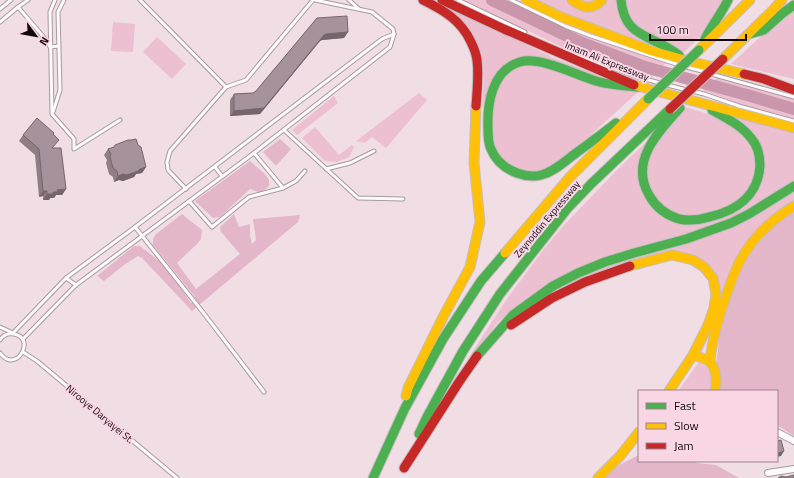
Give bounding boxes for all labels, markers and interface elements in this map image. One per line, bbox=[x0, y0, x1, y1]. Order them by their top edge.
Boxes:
north arrow bbox=[16, 16, 56, 56]
scale bar bbox=[650, 16, 746, 42]
text: 100 m bbox=[656, 20, 689, 39]
text: N bbox=[36, 34, 53, 49]
street label: Imam Ali Expressway bbox=[563, 37, 651, 85]
street label: Zeynoddin Expressway bbox=[510, 177, 584, 261]
street label: Nirooye Daryayei St. bbox=[63, 381, 137, 447]
legend bbox=[638, 390, 778, 462]
text: Fast bbox=[674, 396, 697, 415]
text: Slow bbox=[674, 416, 699, 435]
text: Jam bbox=[674, 436, 694, 455]

